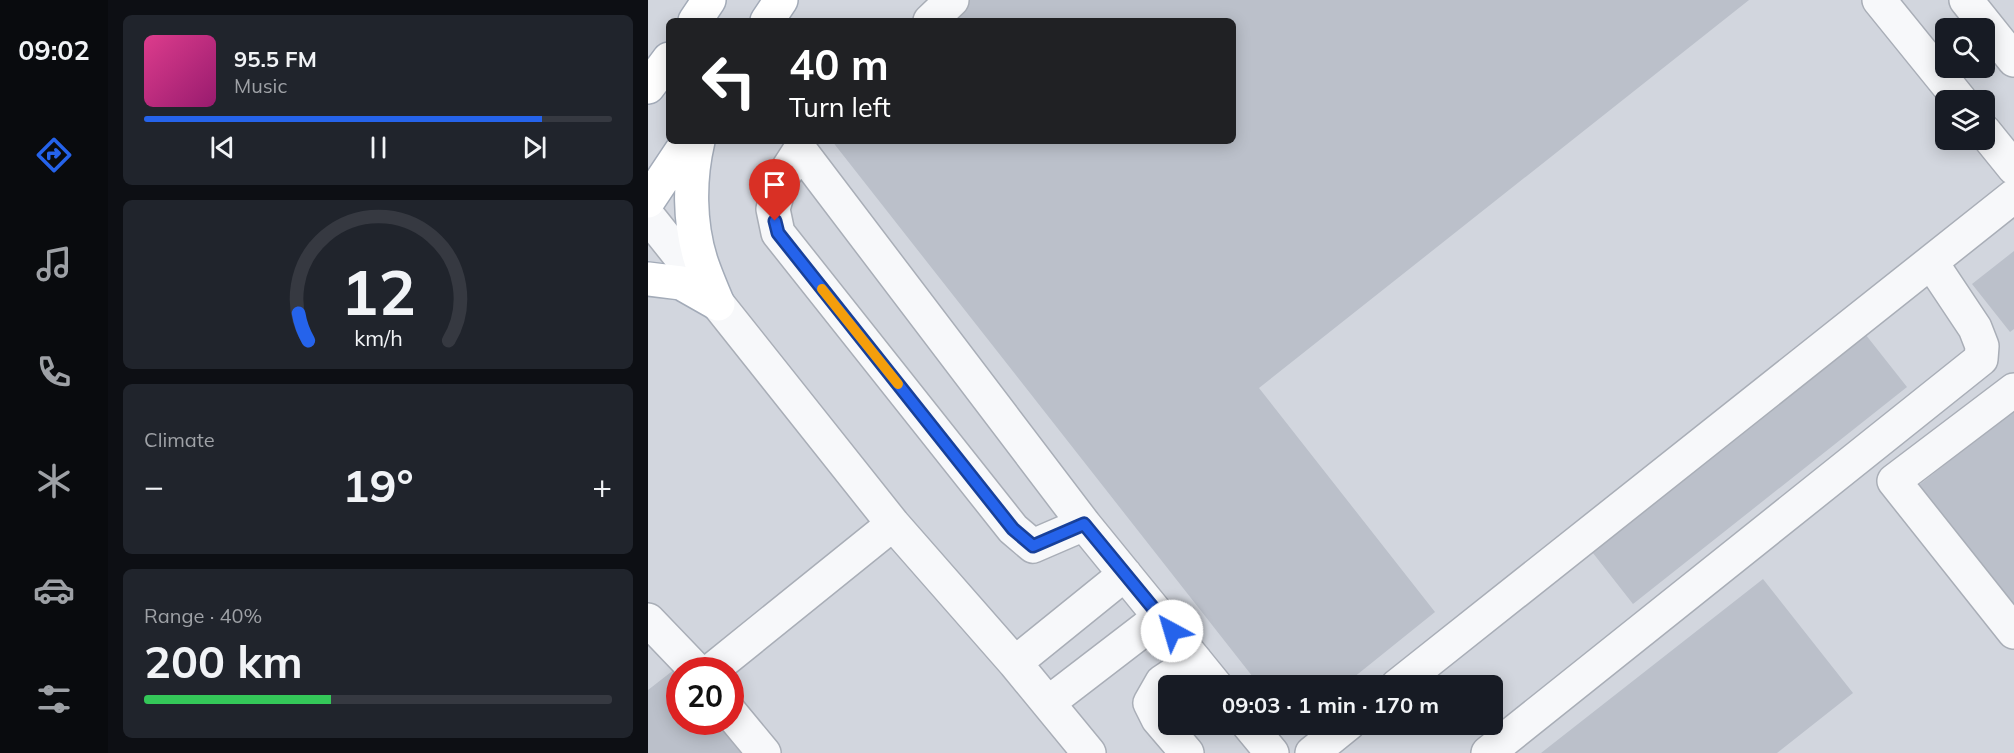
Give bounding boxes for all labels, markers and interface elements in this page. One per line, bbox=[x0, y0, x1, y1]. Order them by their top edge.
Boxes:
map controls bbox=[1935, 18, 1995, 150]
button: search bbox=[1935, 18, 1995, 78]
text: 09:02 bbox=[18, 33, 90, 67]
text: 40 m bbox=[789, 38, 889, 91]
icon: left bbox=[690, 42, 768, 120]
text: 95.5 FM bbox=[234, 45, 317, 73]
text: Music bbox=[234, 73, 287, 98]
text: Turn left bbox=[789, 90, 891, 124]
button: layers bbox=[1935, 90, 1995, 150]
icon: previous bbox=[206, 131, 239, 164]
icon: pause bbox=[362, 131, 395, 164]
icon: next bbox=[518, 131, 551, 164]
icon: directions bbox=[33, 134, 75, 176]
pin bbox=[749, 159, 800, 221]
icon: arrive bbox=[758, 168, 791, 201]
icon: music bbox=[33, 243, 75, 285]
text: 12 bbox=[341, 252, 415, 331]
text: km/h bbox=[354, 325, 402, 352]
icon: phone bbox=[33, 351, 75, 393]
text: Climate bbox=[144, 427, 215, 452]
text: 19° bbox=[342, 457, 414, 513]
icon: climate bbox=[33, 460, 75, 502]
text: − bbox=[144, 465, 164, 506]
text: + bbox=[592, 465, 612, 506]
icon: car bbox=[33, 569, 75, 611]
position arrow bbox=[1140, 599, 1204, 663]
text: Range · 40% bbox=[144, 603, 262, 628]
text: 200 km bbox=[144, 633, 303, 689]
speed limit sign: 20 bbox=[666, 657, 744, 735]
icon: filters bbox=[33, 678, 75, 720]
text: 09:03 · 1 min · 170 m bbox=[1222, 691, 1439, 719]

